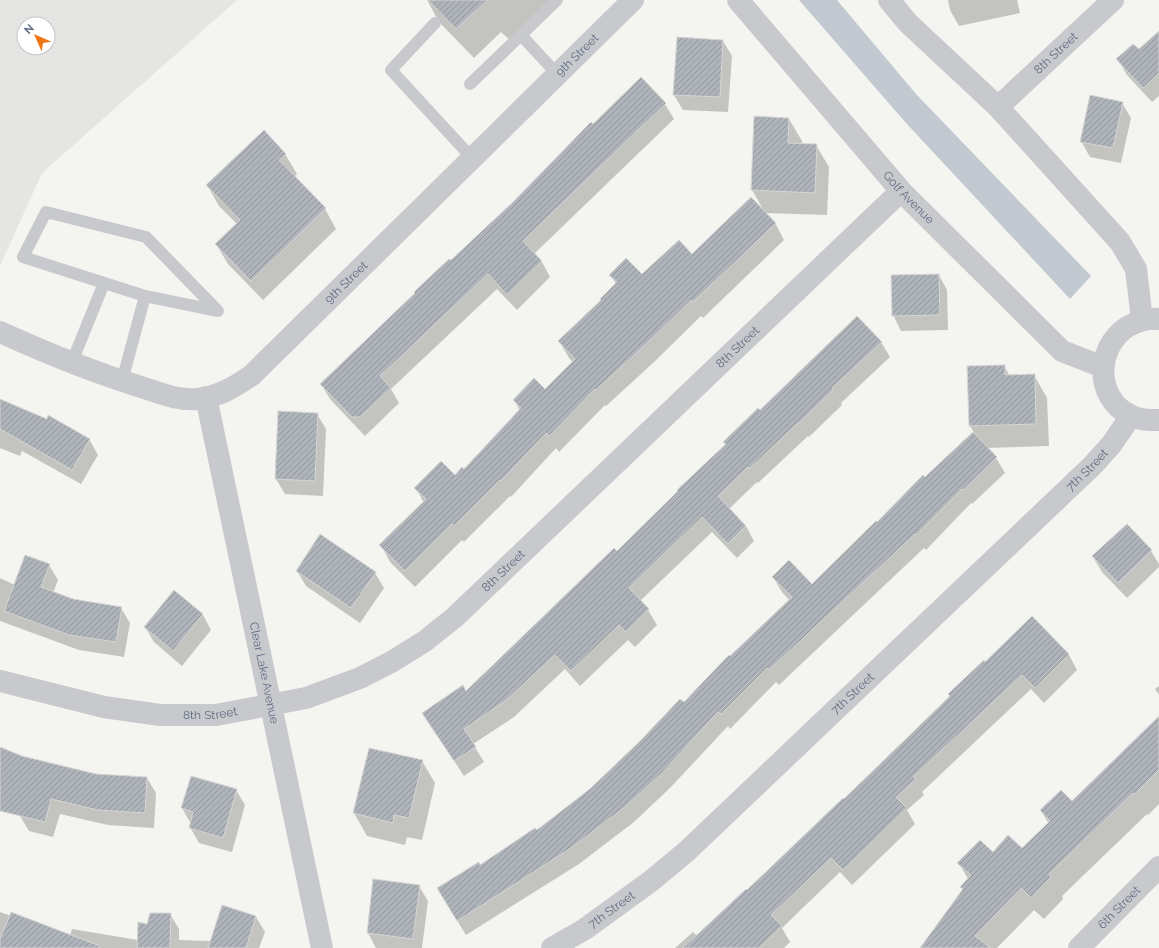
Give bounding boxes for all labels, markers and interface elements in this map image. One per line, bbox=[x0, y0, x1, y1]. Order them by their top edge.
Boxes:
north arrow bbox=[16, 16, 56, 56]
text: N bbox=[22, 22, 37, 37]
street label: 8th Street bbox=[1031, 29, 1081, 77]
street label: 9th Street bbox=[553, 31, 601, 79]
street label: Golf Avenue bbox=[880, 168, 937, 227]
street label: 9th Street bbox=[322, 258, 371, 306]
street label: 8th Street bbox=[713, 323, 762, 371]
street label: 7th Street bbox=[1063, 446, 1111, 494]
street label: 8th Street bbox=[479, 547, 528, 595]
street label: Clear Lake Avenue bbox=[247, 621, 282, 725]
street label: 7th Street bbox=[828, 670, 877, 717]
street label: 8th Street bbox=[183, 704, 238, 722]
street label: 6th Street bbox=[1095, 883, 1143, 932]
street label: 7th Street bbox=[586, 888, 638, 931]

